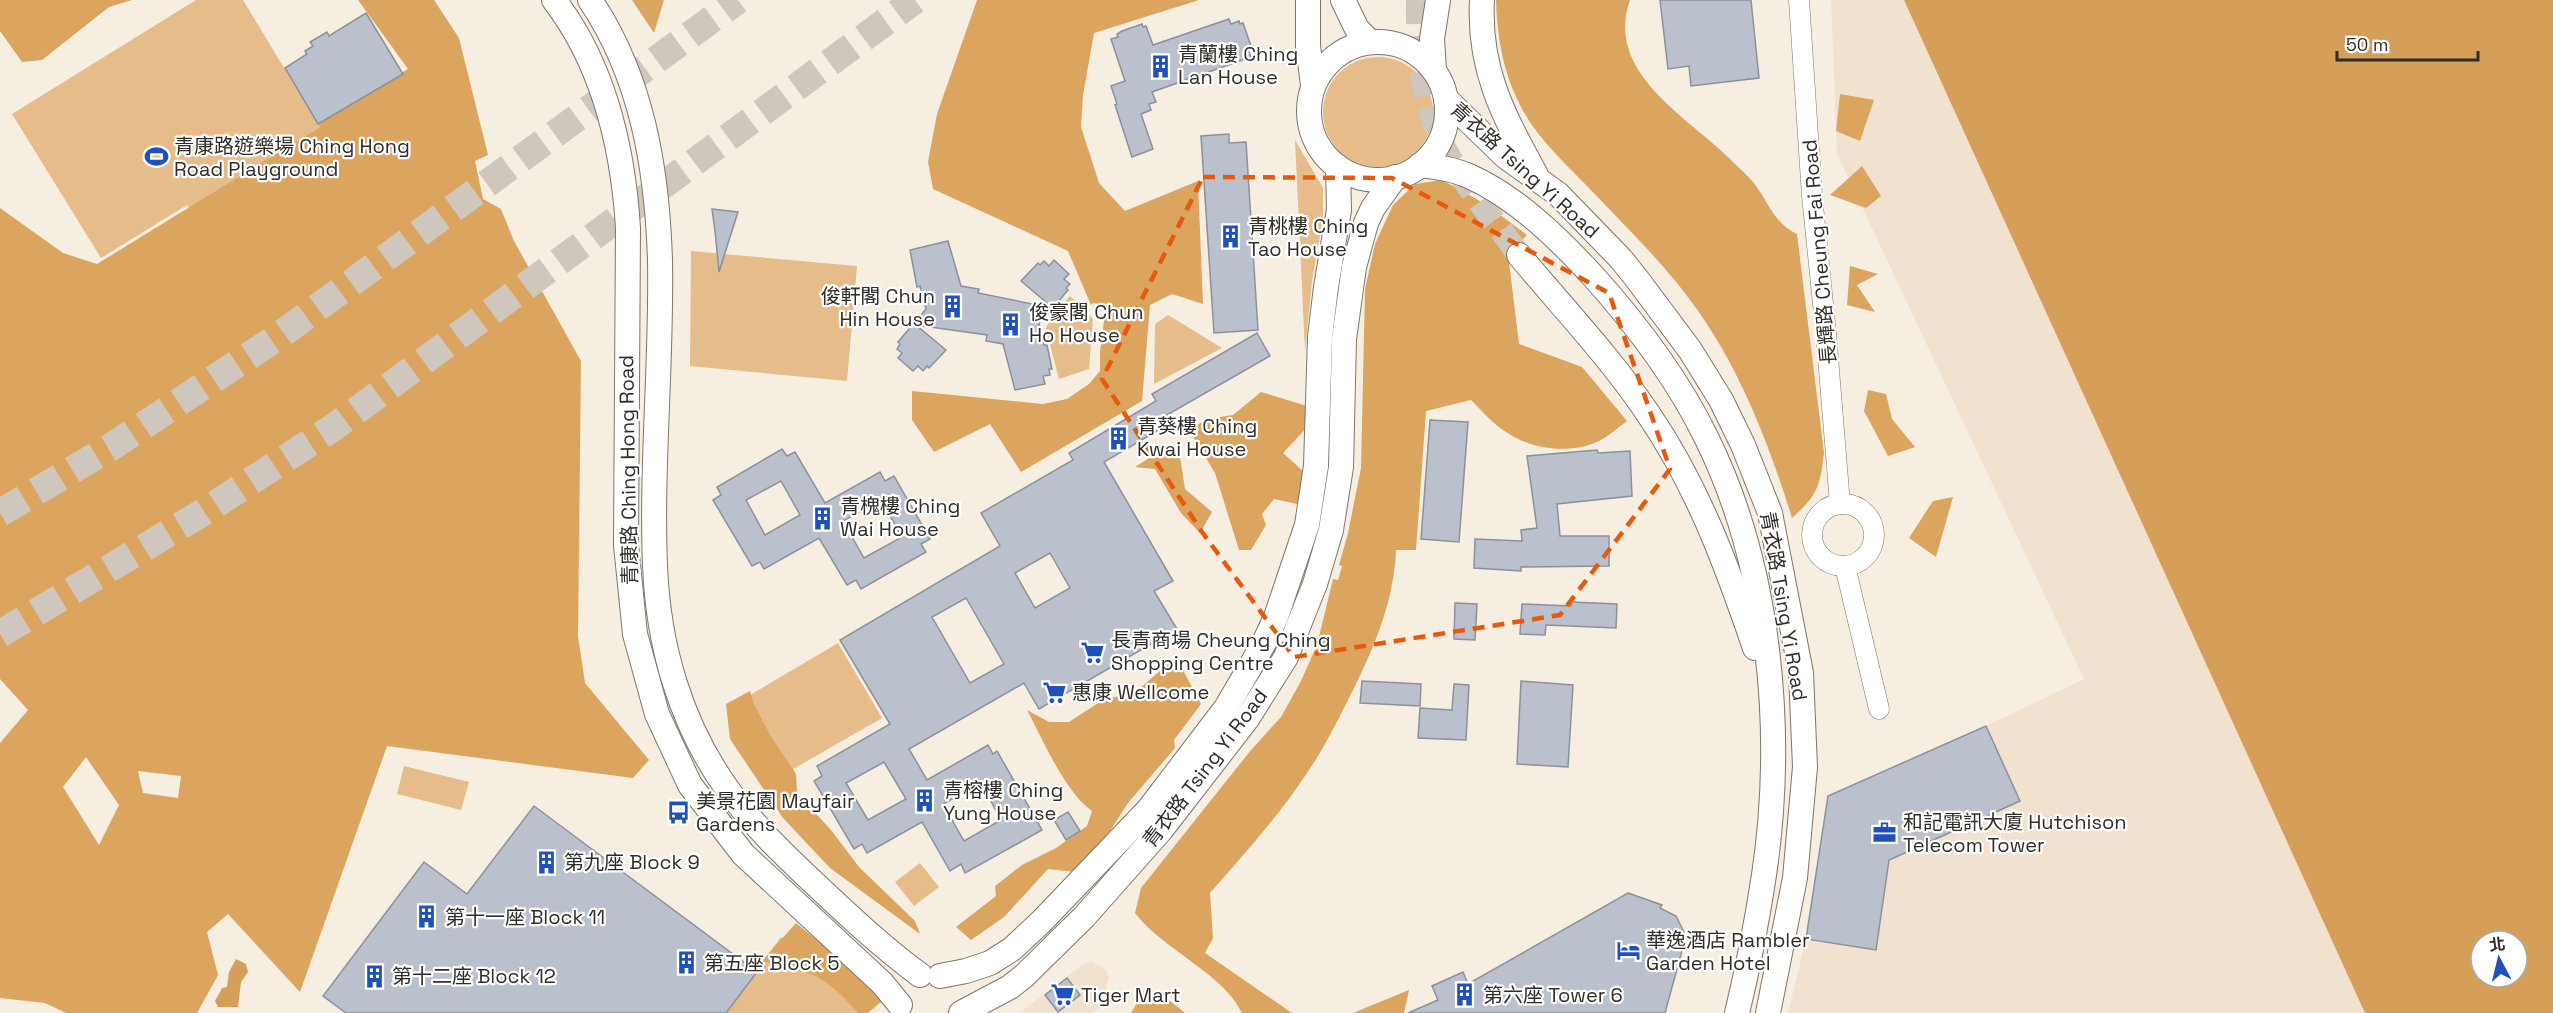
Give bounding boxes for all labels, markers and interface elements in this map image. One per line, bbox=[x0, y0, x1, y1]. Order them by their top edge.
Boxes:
scale bar bbox=[2337, 24, 2478, 62]
text: 50 m bbox=[2346, 33, 2388, 56]
place label: 青蘭樓 Ching Lan House bbox=[1178, 41, 1298, 90]
building icon: 青蘭樓 Ching Lan House bbox=[1147, 53, 1173, 79]
street label: 青衣路 Tsing Yi Road bbox=[1445, 96, 1605, 244]
place label: 青康路遊樂場 Ching Hong Road Playground bbox=[174, 133, 410, 182]
street label: 長輝路 Cheung Fai Road bbox=[1796, 138, 1842, 366]
sports icon: 青康路遊樂場 Ching Hong Road Playground bbox=[143, 144, 169, 170]
place label: 青桃樓 Ching Tao House bbox=[1248, 213, 1368, 262]
building icon: 青桃樓 Ching Tao House bbox=[1217, 224, 1243, 250]
place label: 俊軒閣 Chun Hin House bbox=[820, 283, 935, 332]
building icon: 俊軒閣 Chun Hin House bbox=[940, 294, 966, 320]
place label: 俊豪閣 Chun Ho House bbox=[1029, 299, 1144, 348]
building icon: 俊豪閣 Chun Ho House bbox=[998, 311, 1024, 337]
street label: 青康路 Ching Hong Road bbox=[613, 355, 643, 585]
place label: 青葵樓 Ching Kwai House bbox=[1137, 413, 1257, 462]
building icon: 青葵樓 Ching Kwai House bbox=[1106, 425, 1132, 451]
place label: 青槐樓 Ching Wai House bbox=[840, 493, 960, 542]
building icon: 青槐樓 Ching Wai House bbox=[809, 505, 835, 531]
street label: 青衣路 Tsing Yi Road bbox=[1755, 509, 1813, 703]
place label: 長青商場 Cheung Ching Shopping Centre bbox=[1111, 627, 1331, 676]
supermarket icon: 長青商場 Cheung Ching Shopping Centre bbox=[1080, 639, 1106, 665]
supermarket icon: 惠康 Wellcome bbox=[1041, 679, 1067, 705]
place label: 惠康 Wellcome bbox=[1072, 679, 1209, 705]
street label: 青衣路 Tsing Yi Road bbox=[1137, 684, 1273, 852]
place label: 青榕樓 Ching Yung House bbox=[943, 777, 1063, 826]
place label: 美景花園 Mayfair Gardens bbox=[696, 788, 855, 837]
building icon: 青榕樓 Ching Yung House bbox=[912, 788, 938, 814]
bus stop icon: 美景花園 Mayfair Gardens bbox=[665, 799, 691, 825]
place label: 和記電訊大廈 Hutchison Telecom Tower bbox=[1903, 809, 2127, 858]
office icon: 和記電訊大廈 Hutchison Telecom Tower bbox=[1872, 820, 1898, 846]
building icon: 第九座 Block 9 bbox=[533, 849, 559, 875]
place label: 第九座 Block 9 bbox=[564, 849, 700, 875]
building icon: 第十一座 Block 11 bbox=[414, 904, 440, 930]
place label: 第十一座 Block 11 bbox=[445, 904, 605, 930]
place label: 華逸酒店 Rambler Garden Hotel bbox=[1646, 927, 1810, 976]
north arrow bbox=[2469, 929, 2529, 989]
text: 北 bbox=[2488, 933, 2506, 956]
hotel icon: 華逸酒店 Rambler Garden Hotel bbox=[1615, 938, 1641, 964]
building icon: 第五座 Block 5 bbox=[673, 950, 699, 976]
place label: 第五座 Block 5 bbox=[704, 950, 839, 976]
building icon: 第十二座 Block 12 bbox=[361, 963, 387, 989]
place label: 第十二座 Block 12 bbox=[392, 963, 556, 989]
supermarket icon: Tiger Mart bbox=[1050, 982, 1076, 1008]
place label: Tiger Mart bbox=[1081, 982, 1180, 1008]
building icon: 第六座 Tower 6 bbox=[1452, 982, 1478, 1008]
place label: 第六座 Tower 6 bbox=[1483, 982, 1623, 1008]

